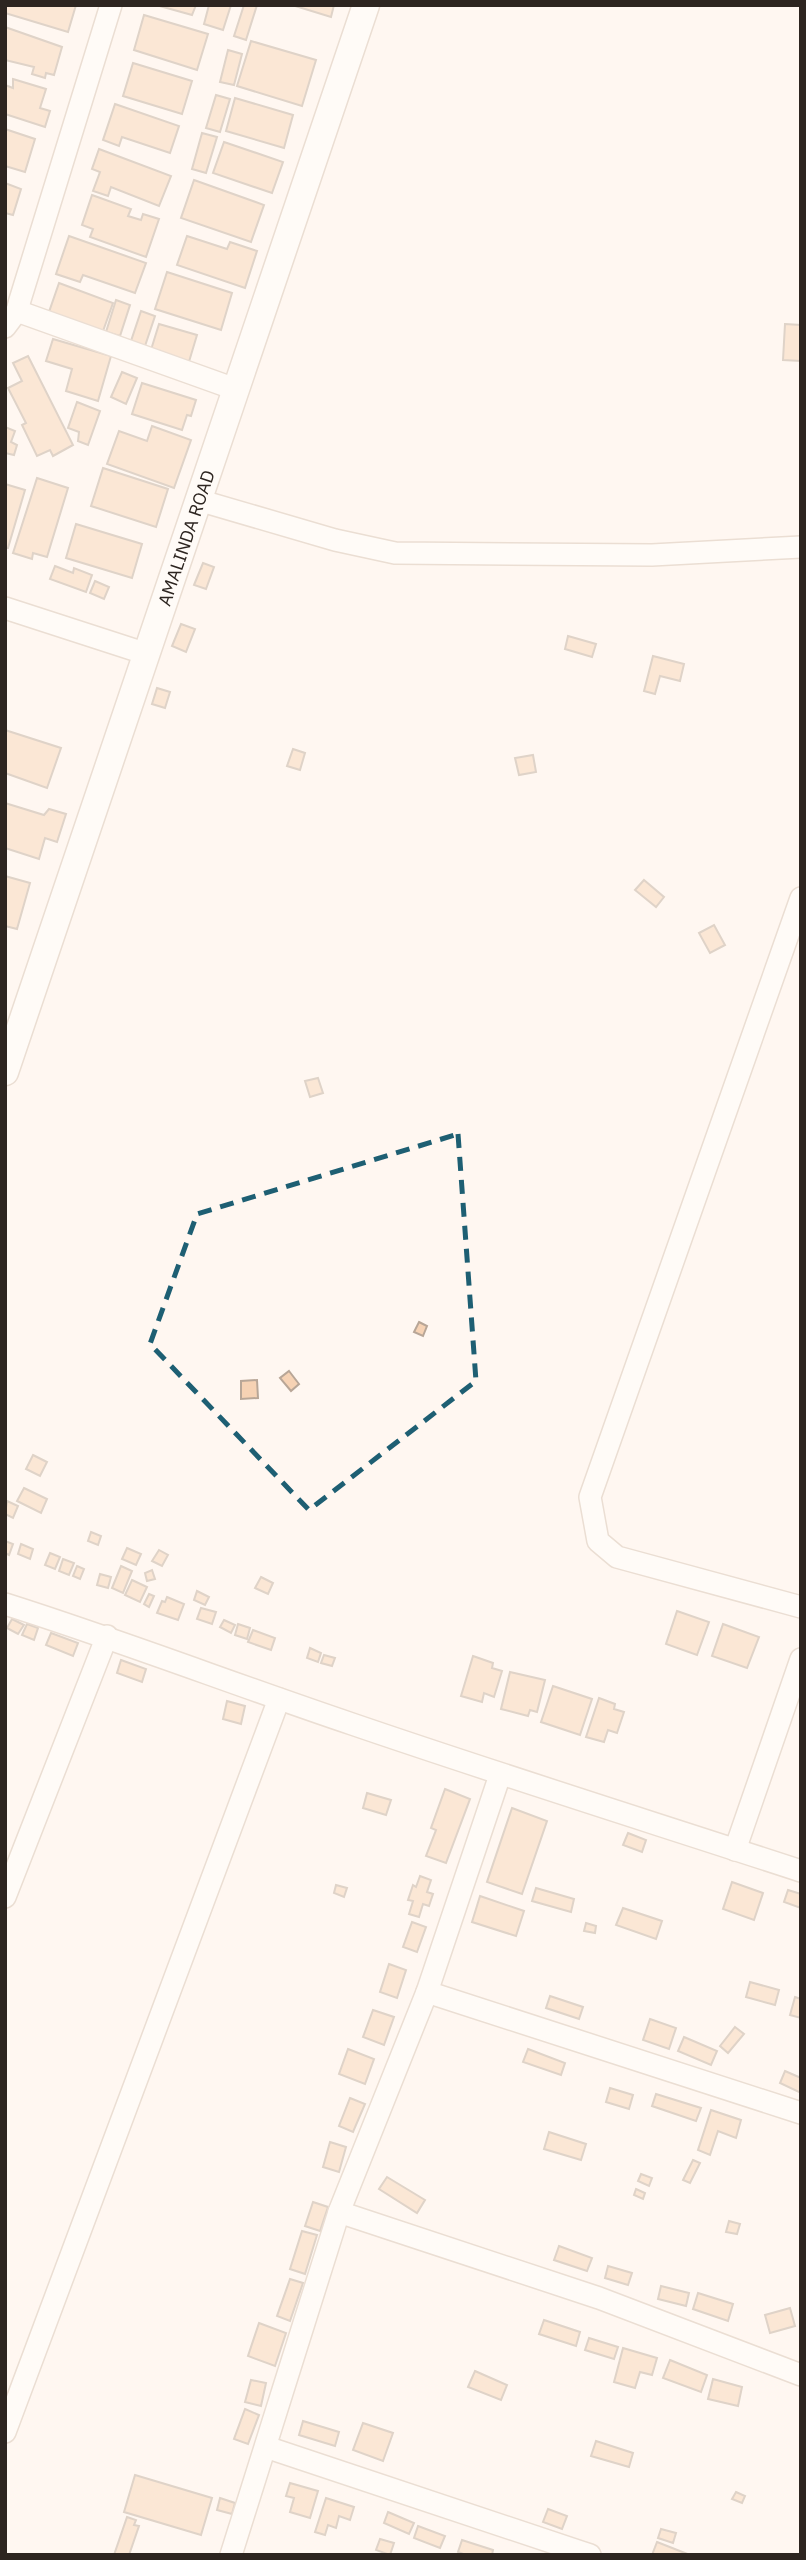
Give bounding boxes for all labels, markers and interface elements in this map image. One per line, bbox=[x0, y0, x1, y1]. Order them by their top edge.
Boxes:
street label: AMALINDA ROAD bbox=[152, 467, 219, 609]

